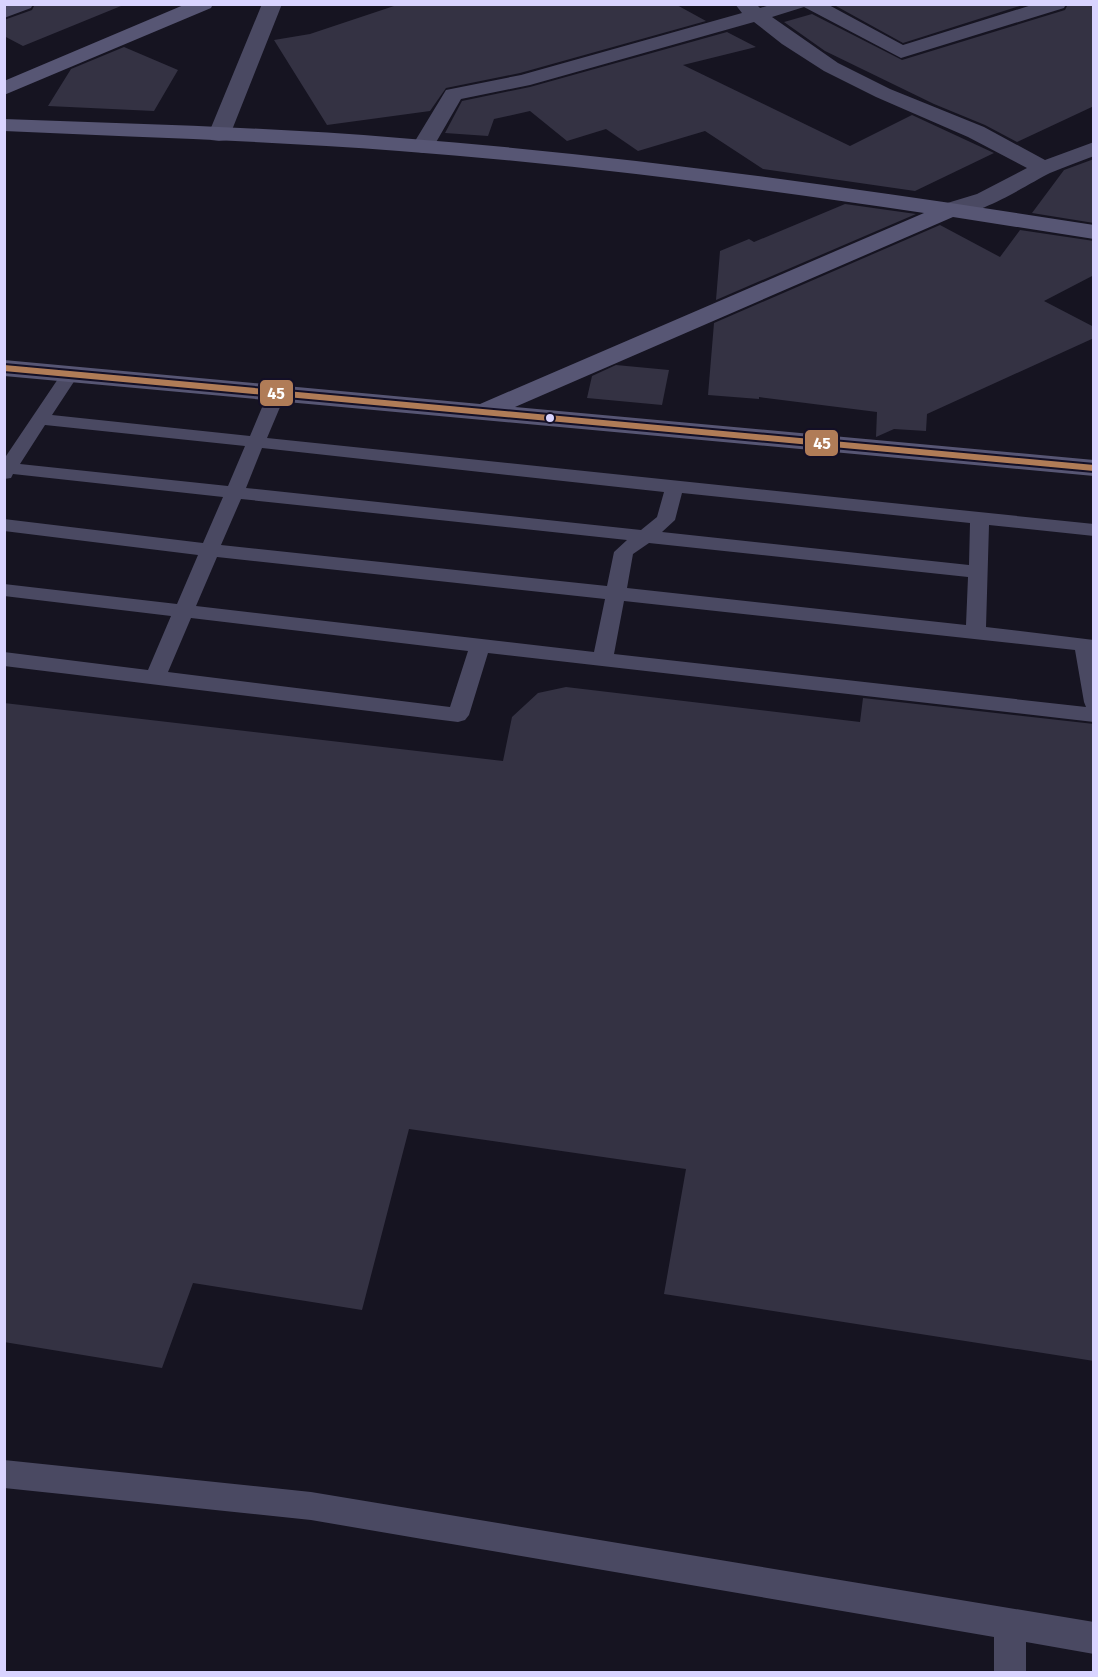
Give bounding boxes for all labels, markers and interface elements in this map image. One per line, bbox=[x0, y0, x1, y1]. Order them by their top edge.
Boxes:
line badge: 45 bbox=[259, 379, 294, 407]
text: 45 bbox=[267, 384, 285, 403]
unlabelled marker bbox=[544, 412, 556, 424]
line badge: 45 bbox=[804, 429, 839, 457]
text: 45 bbox=[813, 434, 831, 453]

